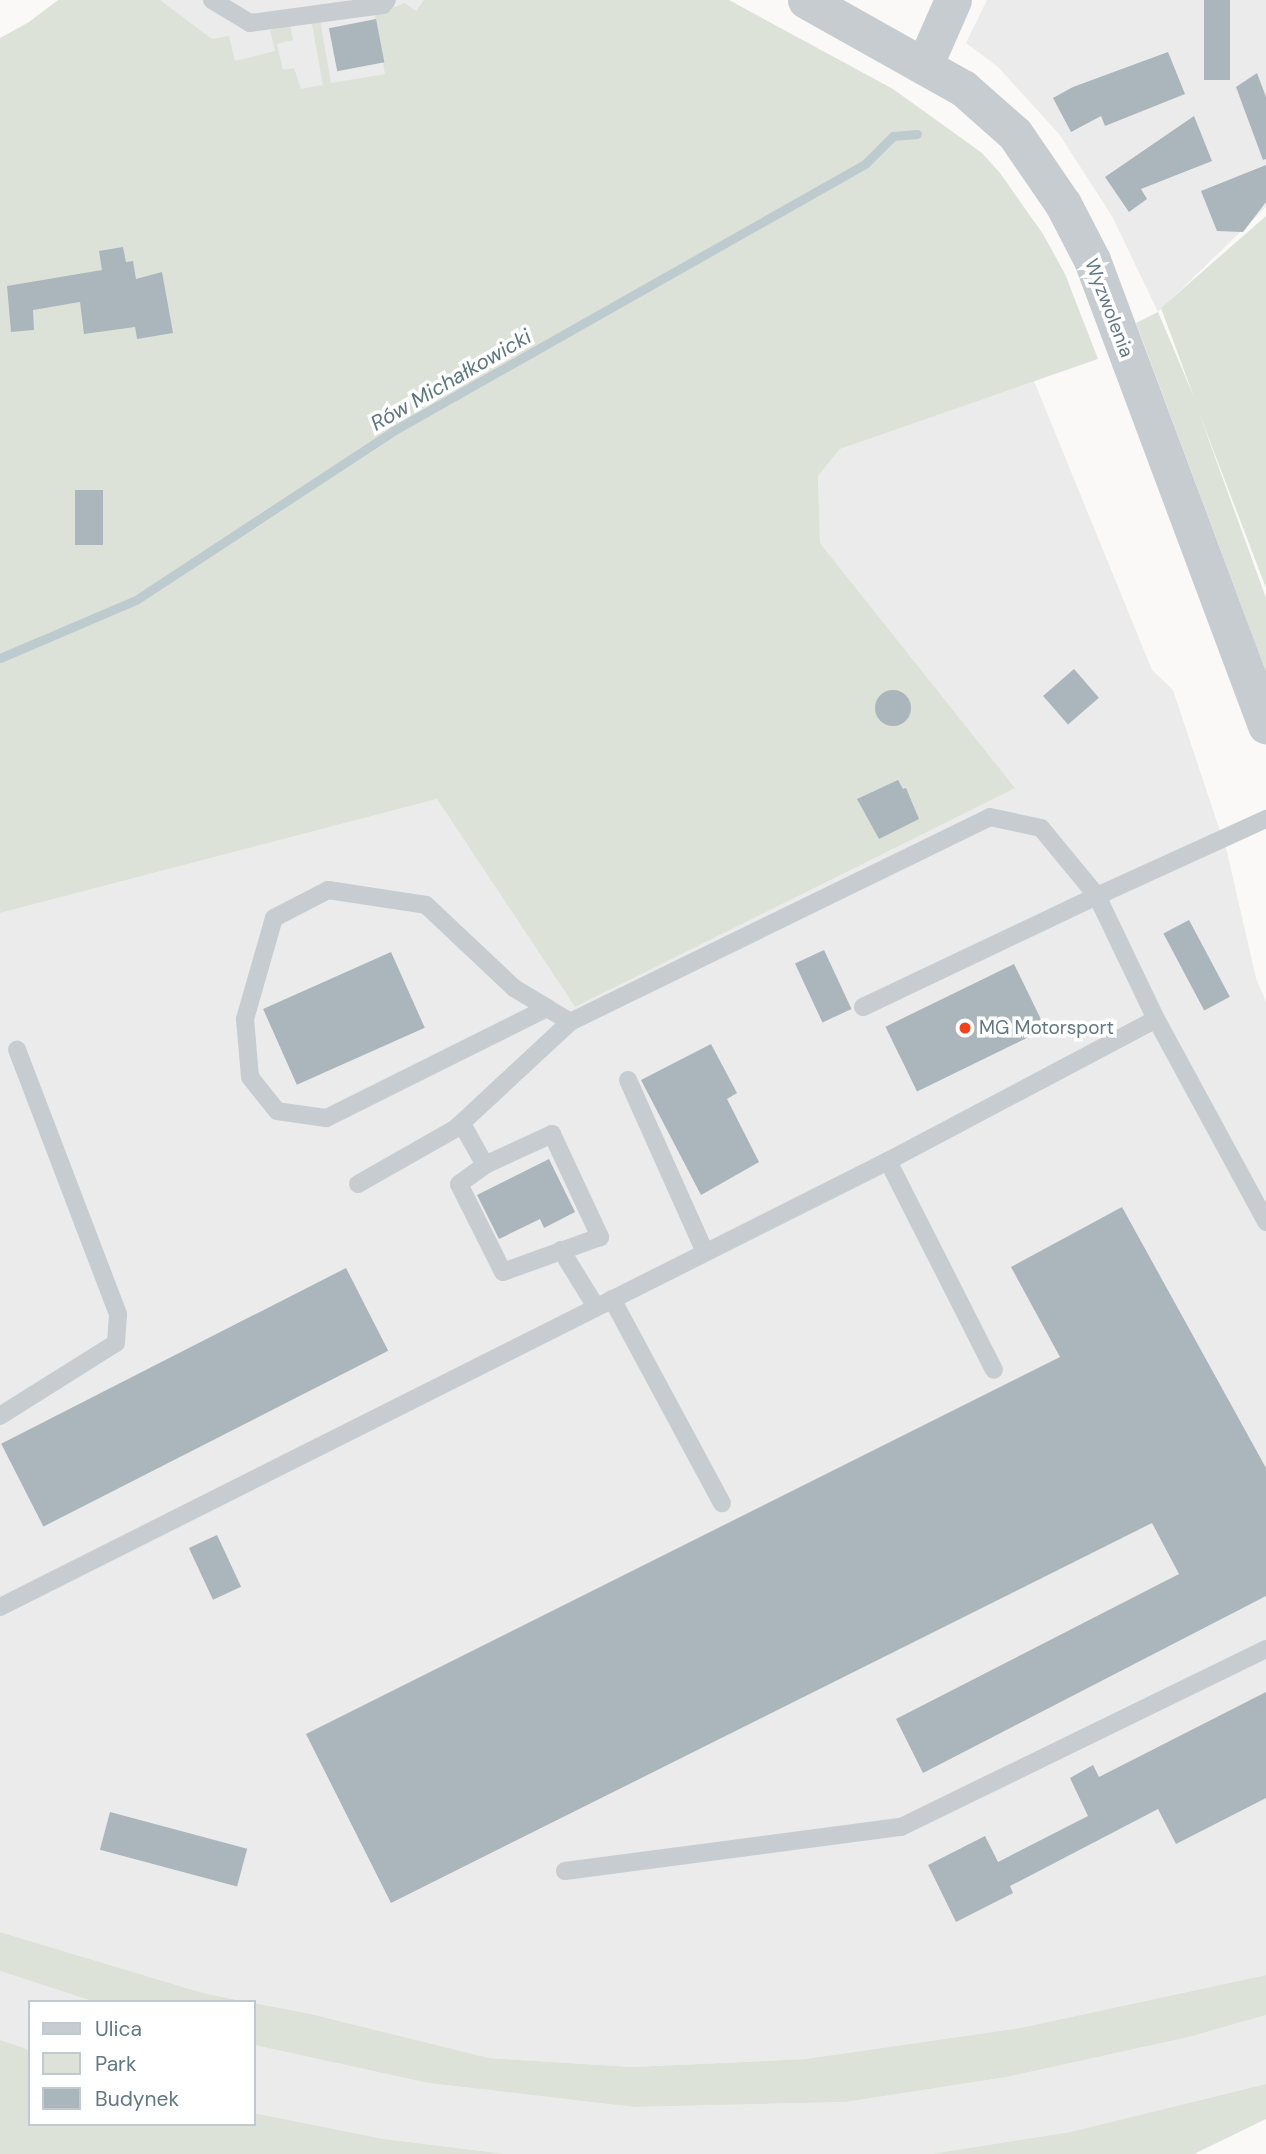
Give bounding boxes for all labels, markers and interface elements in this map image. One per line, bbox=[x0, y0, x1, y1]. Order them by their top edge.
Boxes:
street label: Wyzwolenia bbox=[1080, 255, 1138, 361]
water label: Rów Michałkowicki bbox=[366, 324, 536, 436]
place label: MG Motorsport bbox=[979, 1017, 1114, 1039]
marker: MG Motorsport bbox=[957, 1020, 973, 1036]
legend bbox=[28, 2000, 256, 2126]
text: Ulica bbox=[95, 2015, 142, 2043]
text: Park bbox=[95, 2050, 136, 2078]
text: Budynek bbox=[95, 2085, 179, 2113]

